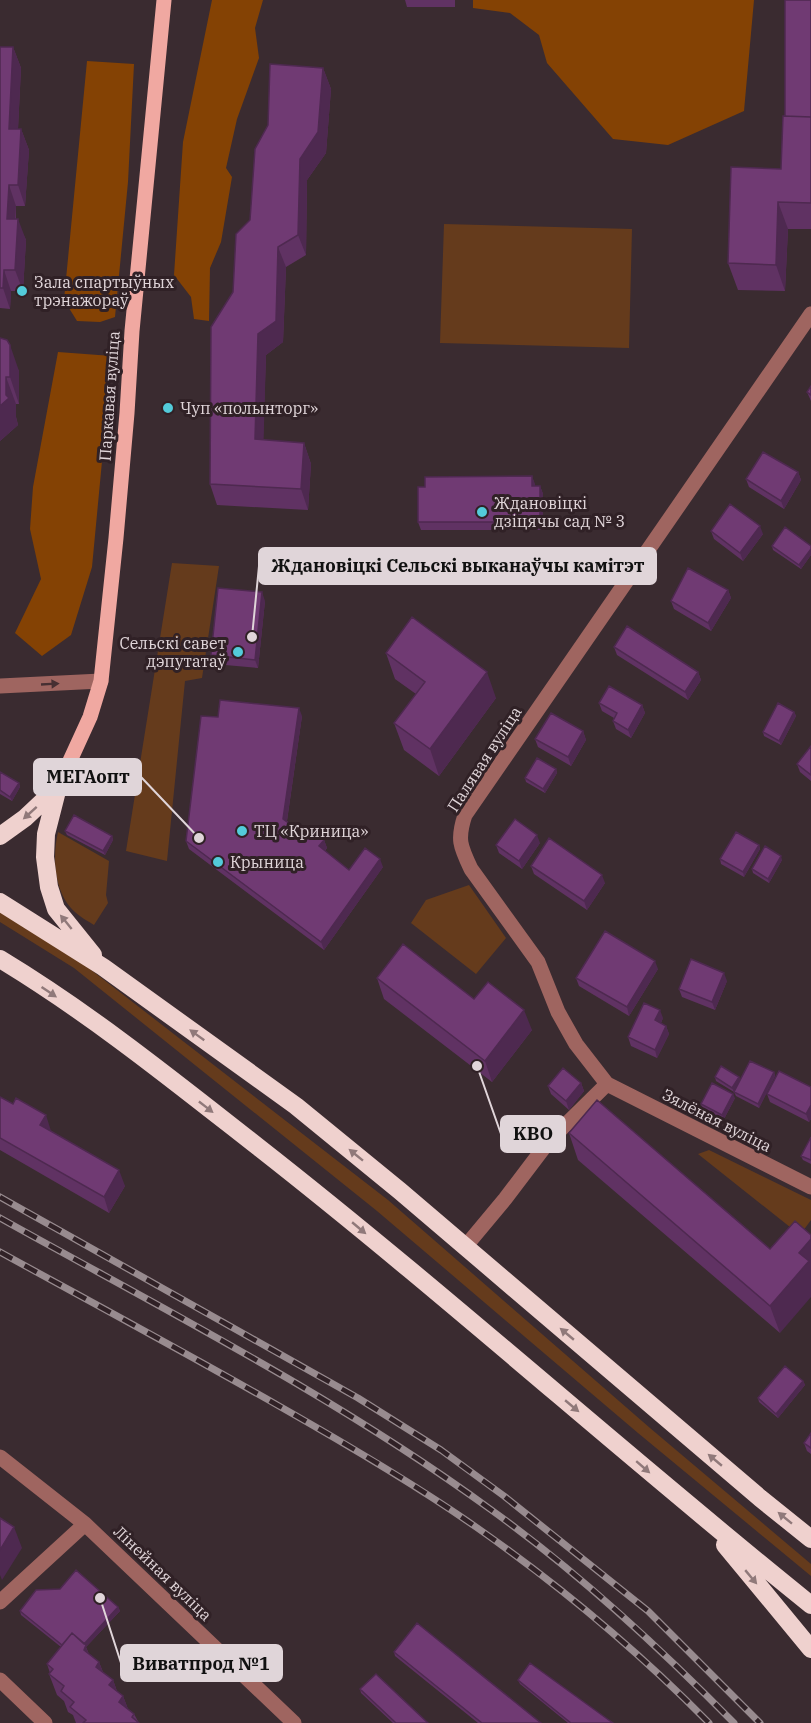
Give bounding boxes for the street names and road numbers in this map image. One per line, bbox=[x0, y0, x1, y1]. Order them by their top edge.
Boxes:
street label: Паркавая вуліца bbox=[94, 330, 124, 462]
street label: Палявая вуліца bbox=[442, 702, 526, 815]
street label: Зялёная вуліца bbox=[659, 1084, 775, 1156]
street label: Лінейная вуліца bbox=[110, 1521, 216, 1625]

